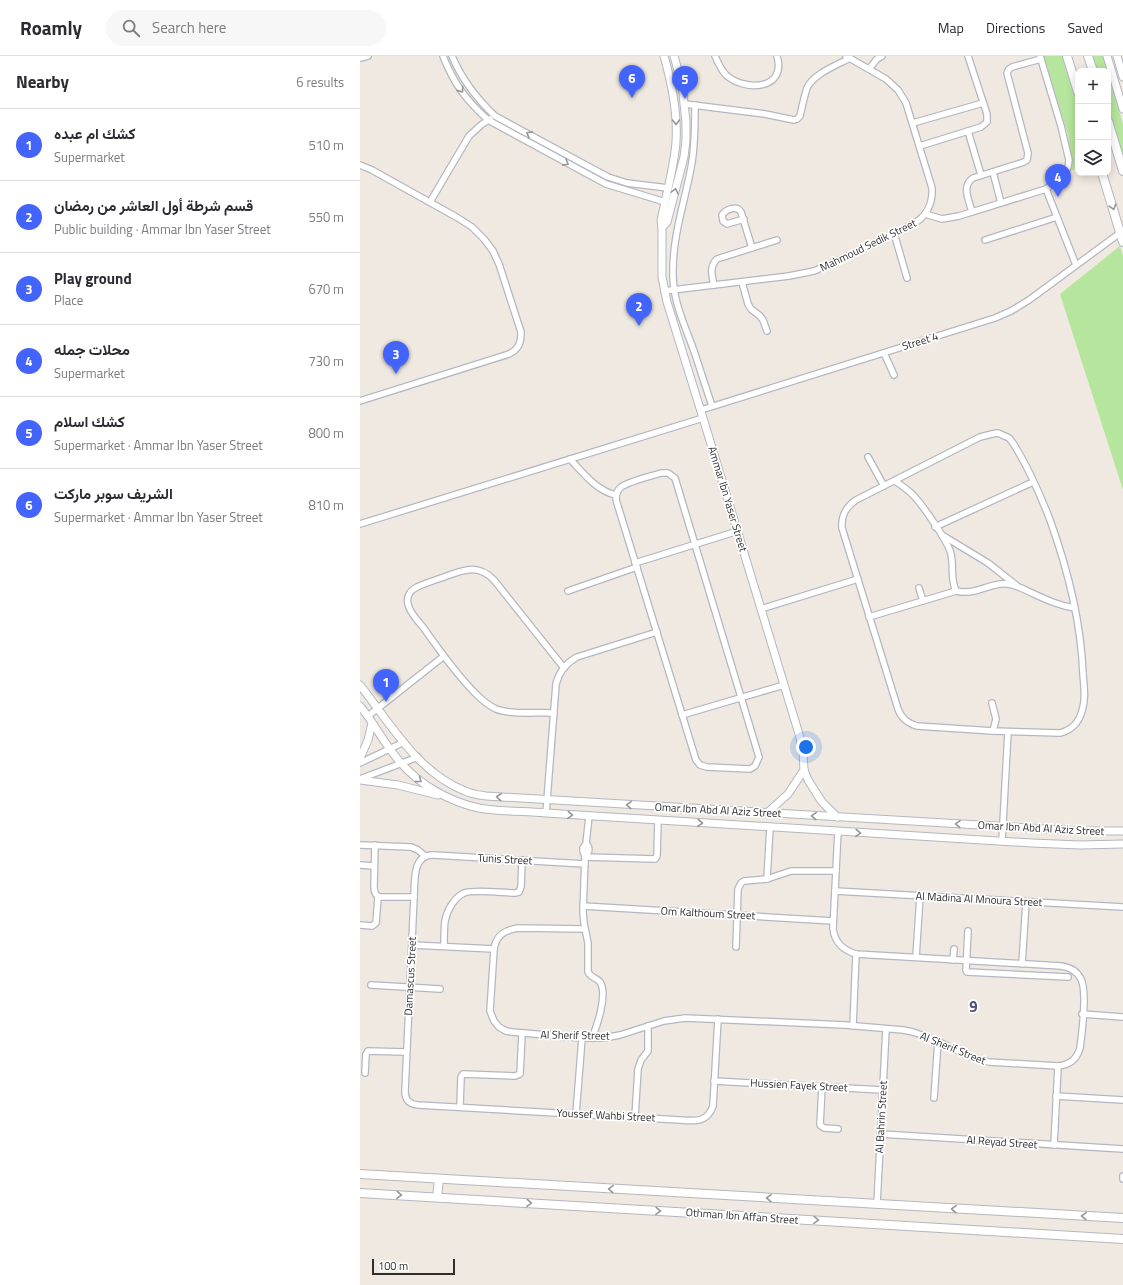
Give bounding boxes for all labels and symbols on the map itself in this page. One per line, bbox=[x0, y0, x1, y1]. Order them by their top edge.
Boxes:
pin: 6 bbox=[619, 65, 645, 98]
pin: 5 bbox=[672, 66, 698, 99]
one-way arrow bbox=[456, 86, 463, 93]
one-way arrow bbox=[672, 119, 680, 125]
one-way arrow bbox=[525, 131, 533, 139]
one-way arrow bbox=[562, 159, 570, 166]
pin: 4 bbox=[1045, 164, 1071, 197]
one-way arrow bbox=[671, 188, 679, 194]
one-way arrow bbox=[1108, 204, 1117, 211]
street label: Mahmoud Sedik Street bbox=[817, 215, 919, 275]
pin: 2 bbox=[626, 293, 652, 326]
street label: Street 4 bbox=[900, 328, 940, 354]
pin: 3 bbox=[383, 341, 409, 374]
street label: Ammar Ibn Yaser Street bbox=[704, 444, 752, 554]
pin: 1 bbox=[373, 669, 399, 702]
your location bbox=[796, 737, 816, 757]
one-way arrow bbox=[415, 775, 422, 782]
one-way arrow bbox=[496, 793, 502, 802]
street label: Omar Ibn Abd Al Aziz Street bbox=[654, 799, 782, 821]
one-way arrow bbox=[626, 801, 632, 810]
one-way arrow bbox=[567, 810, 573, 819]
one-way arrow bbox=[811, 811, 817, 820]
street label: Omar Ibn Abd Al Aziz Street bbox=[977, 817, 1105, 839]
one-way arrow bbox=[697, 818, 703, 827]
one-way arrow bbox=[955, 820, 961, 829]
one-way arrow bbox=[855, 828, 861, 837]
street label: Tunis Street bbox=[477, 850, 533, 868]
street label: Al Madina Al Mnoura Street bbox=[915, 888, 1043, 910]
street label: Om Kalthoum Street bbox=[660, 903, 756, 923]
street label: Damascus Street bbox=[400, 936, 420, 1016]
district label: 9 bbox=[969, 995, 979, 1018]
street label: Al Sherif Street bbox=[540, 1026, 610, 1044]
street label: Al Sherif Street bbox=[918, 1028, 988, 1069]
street label: Hussien Fayek Street bbox=[750, 1074, 848, 1096]
street label: Al Bahrin Street bbox=[871, 1080, 891, 1154]
street label: Youssef Wahbi Street bbox=[556, 1104, 656, 1126]
street label: Al Reyad Street bbox=[966, 1132, 1038, 1152]
one-way arrow bbox=[608, 1184, 614, 1193]
one-way arrow bbox=[396, 1191, 402, 1200]
one-way arrow bbox=[766, 1194, 772, 1203]
one-way arrow bbox=[526, 1198, 532, 1207]
street label: Othman Ibn Affan Street bbox=[685, 1204, 799, 1228]
one-way arrow bbox=[951, 1204, 957, 1213]
one-way arrow bbox=[655, 1206, 661, 1215]
one-way arrow bbox=[1081, 1212, 1087, 1221]
one-way arrow bbox=[813, 1216, 819, 1225]
scale bar bbox=[372, 1257, 455, 1276]

